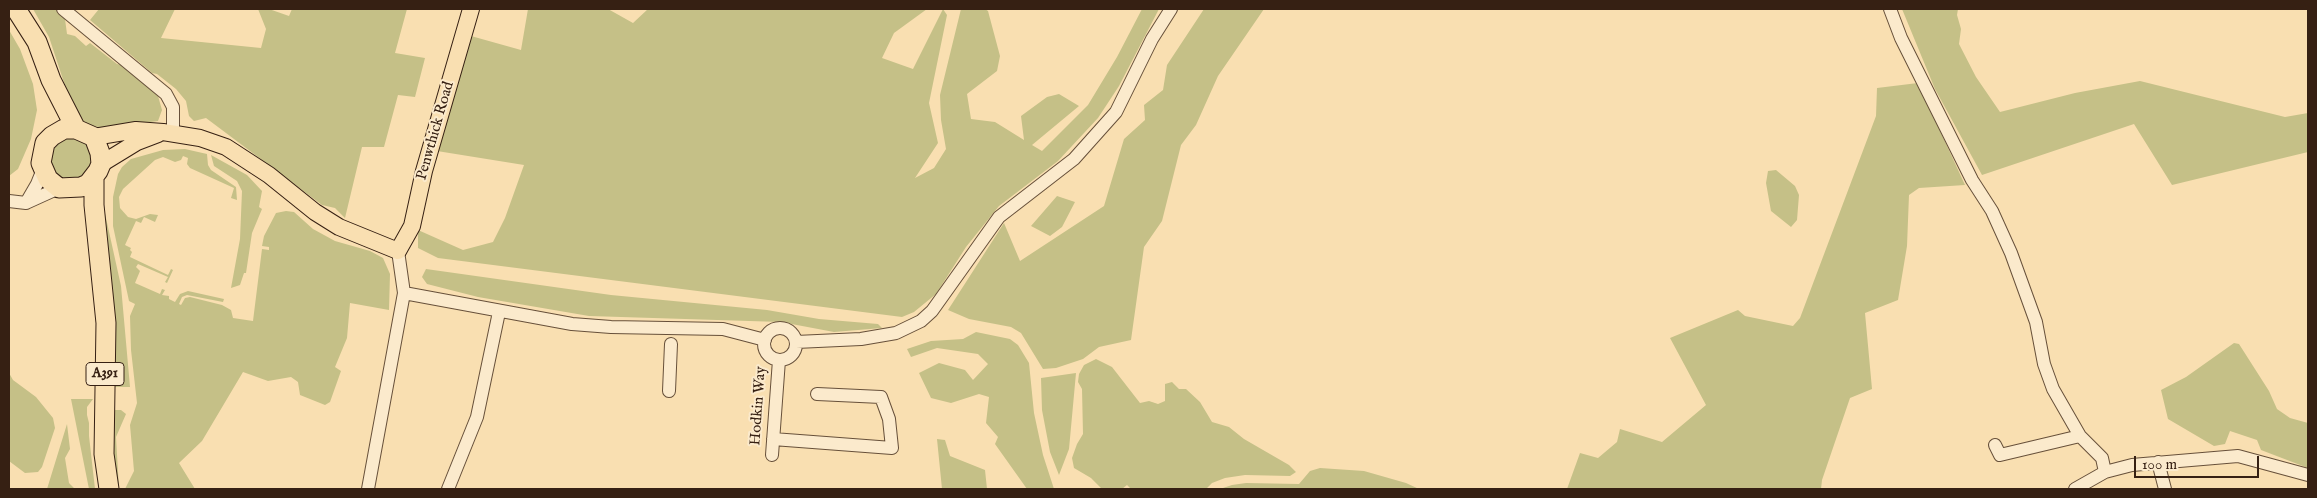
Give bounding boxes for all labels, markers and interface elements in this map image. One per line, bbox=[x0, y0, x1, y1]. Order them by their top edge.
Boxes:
street label: Penwthick Road bbox=[413, 80, 459, 182]
road number: A391 bbox=[86, 362, 124, 386]
street label: Hodkin Way bbox=[747, 366, 771, 446]
scale bar bbox=[2137, 446, 2262, 478]
text: 100 m bbox=[2142, 455, 2177, 474]

